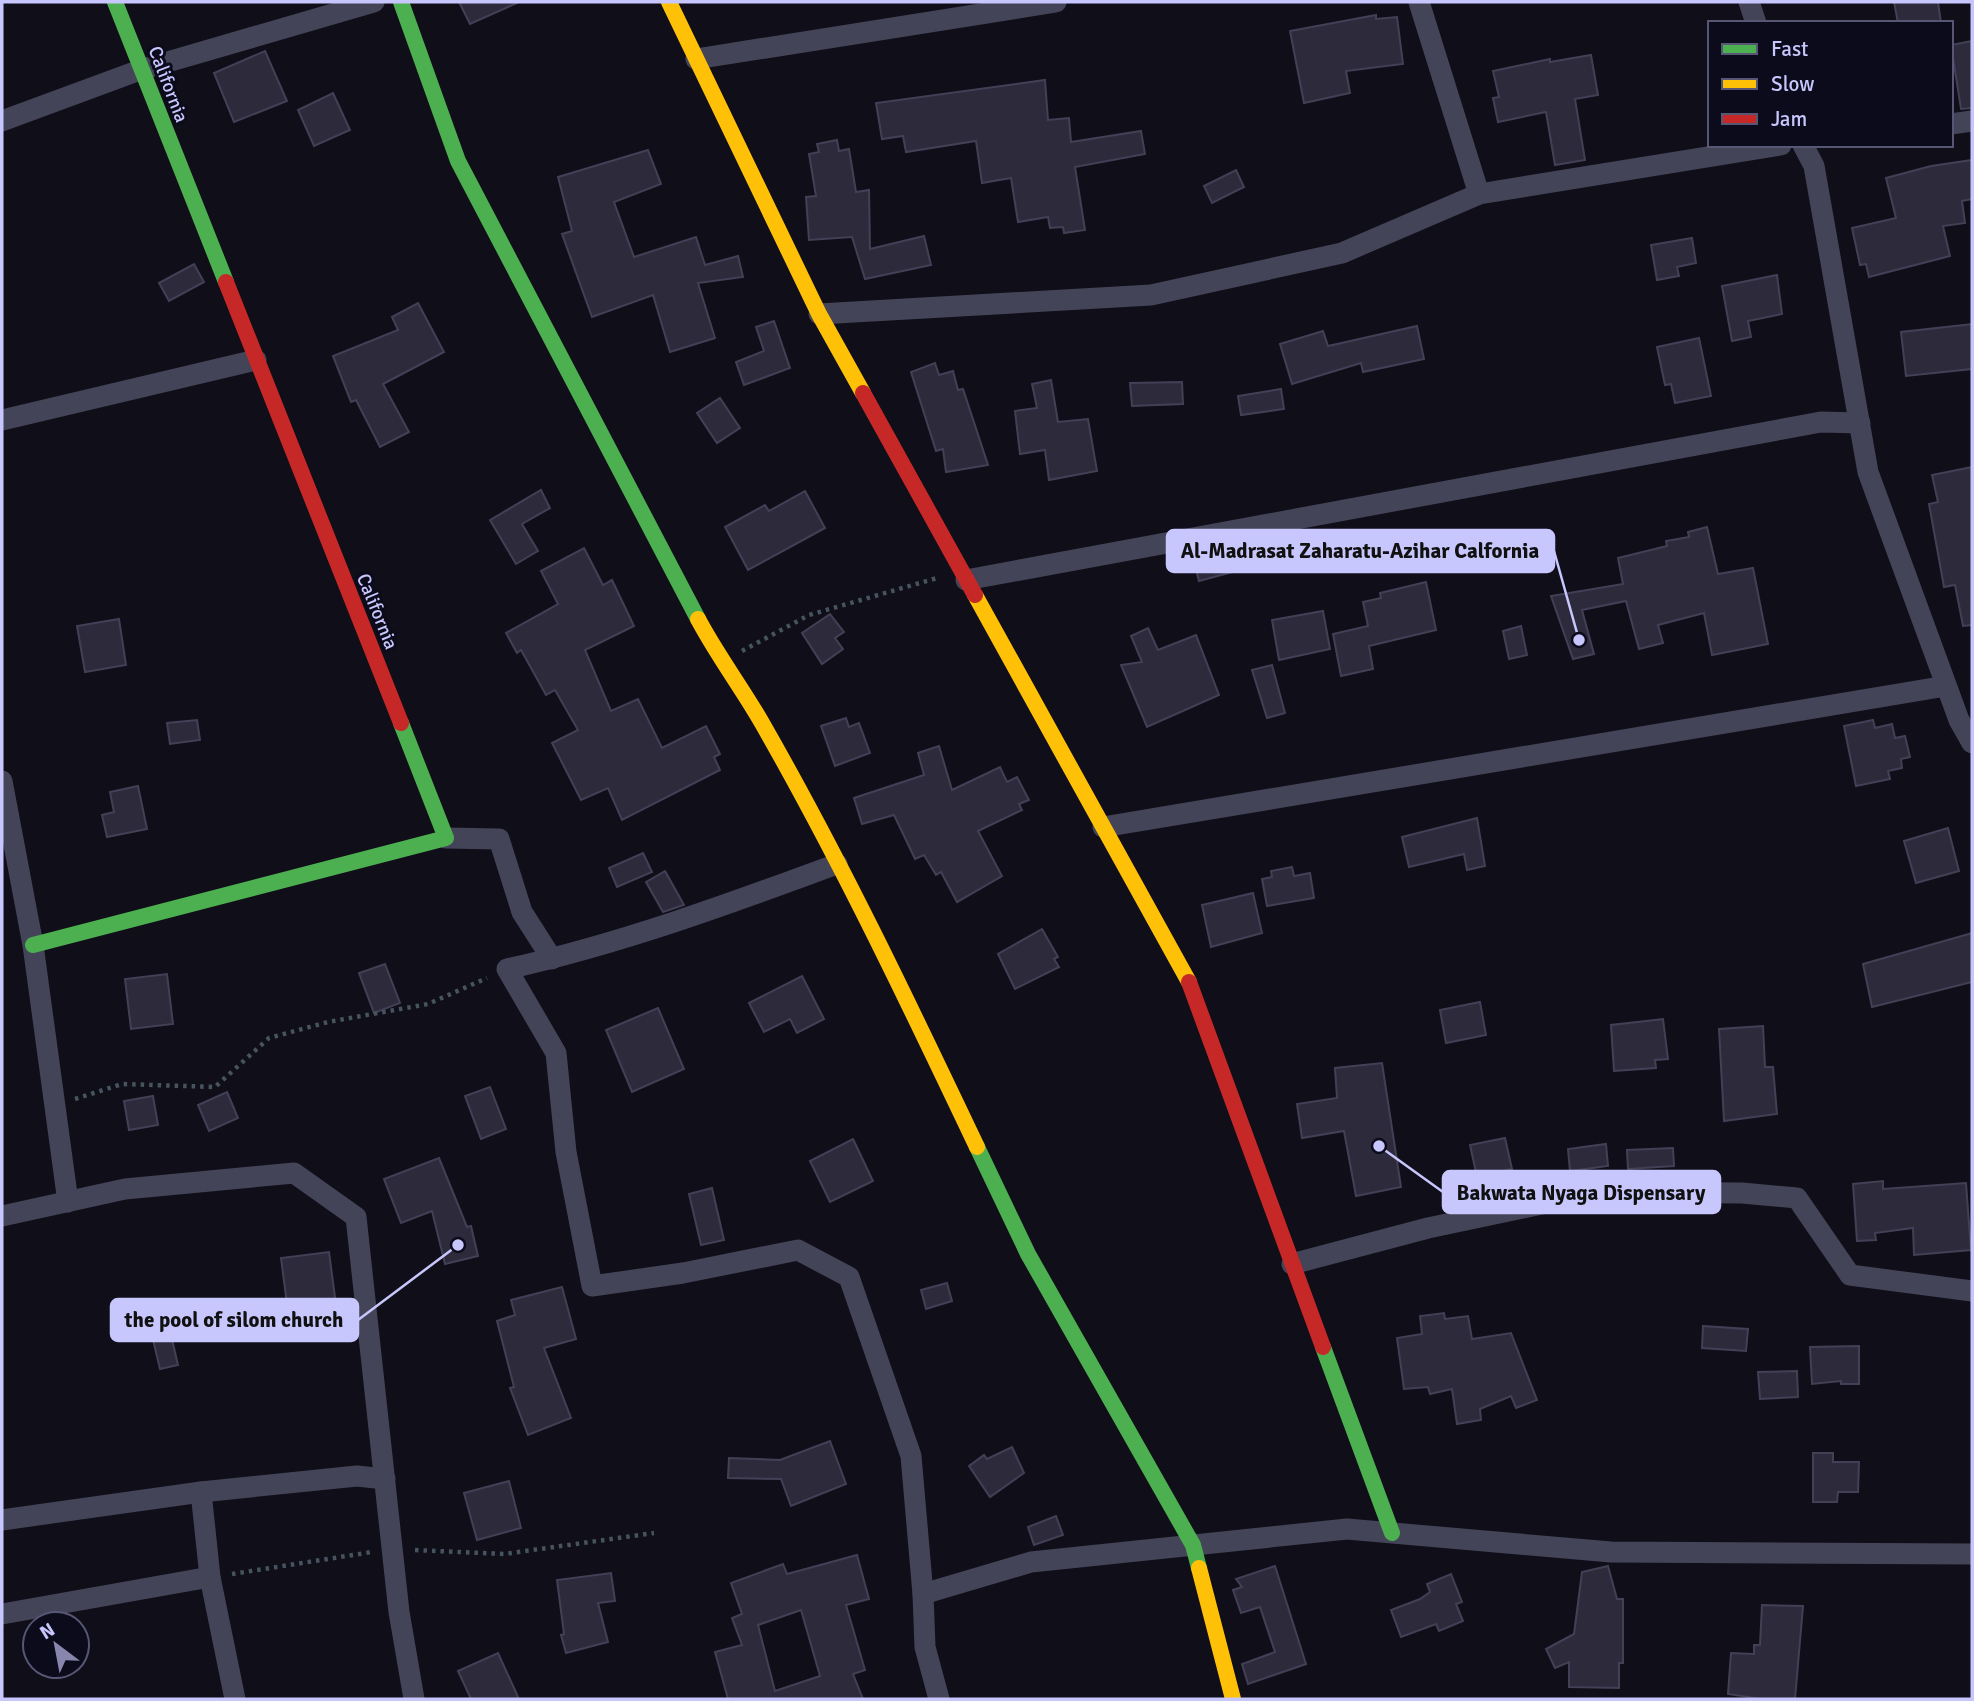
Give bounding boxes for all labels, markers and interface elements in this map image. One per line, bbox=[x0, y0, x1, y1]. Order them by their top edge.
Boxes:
legend bbox=[1708, 21, 1953, 147]
text: Fast bbox=[1771, 36, 1808, 62]
street label: California bbox=[143, 43, 194, 126]
text: Slow bbox=[1771, 71, 1815, 97]
text: Jam bbox=[1771, 106, 1807, 132]
callout: Al-Madrasat Zaharatu-Azihar Calfornia bbox=[1167, 530, 1554, 572]
text: Al-Madrasat Zaharatu-Azihar Calfornia bbox=[1181, 538, 1540, 564]
street label: California bbox=[351, 570, 403, 653]
callout: Bakwata Nyaga Dispensary bbox=[1443, 1171, 1720, 1213]
text: Bakwata Nyaga Dispensary bbox=[1457, 1180, 1706, 1206]
callout: the pool of silom church bbox=[111, 1299, 358, 1341]
text: the pool of silom church bbox=[124, 1307, 343, 1333]
north arrow bbox=[21, 1610, 91, 1680]
text: N bbox=[36, 1618, 59, 1645]

